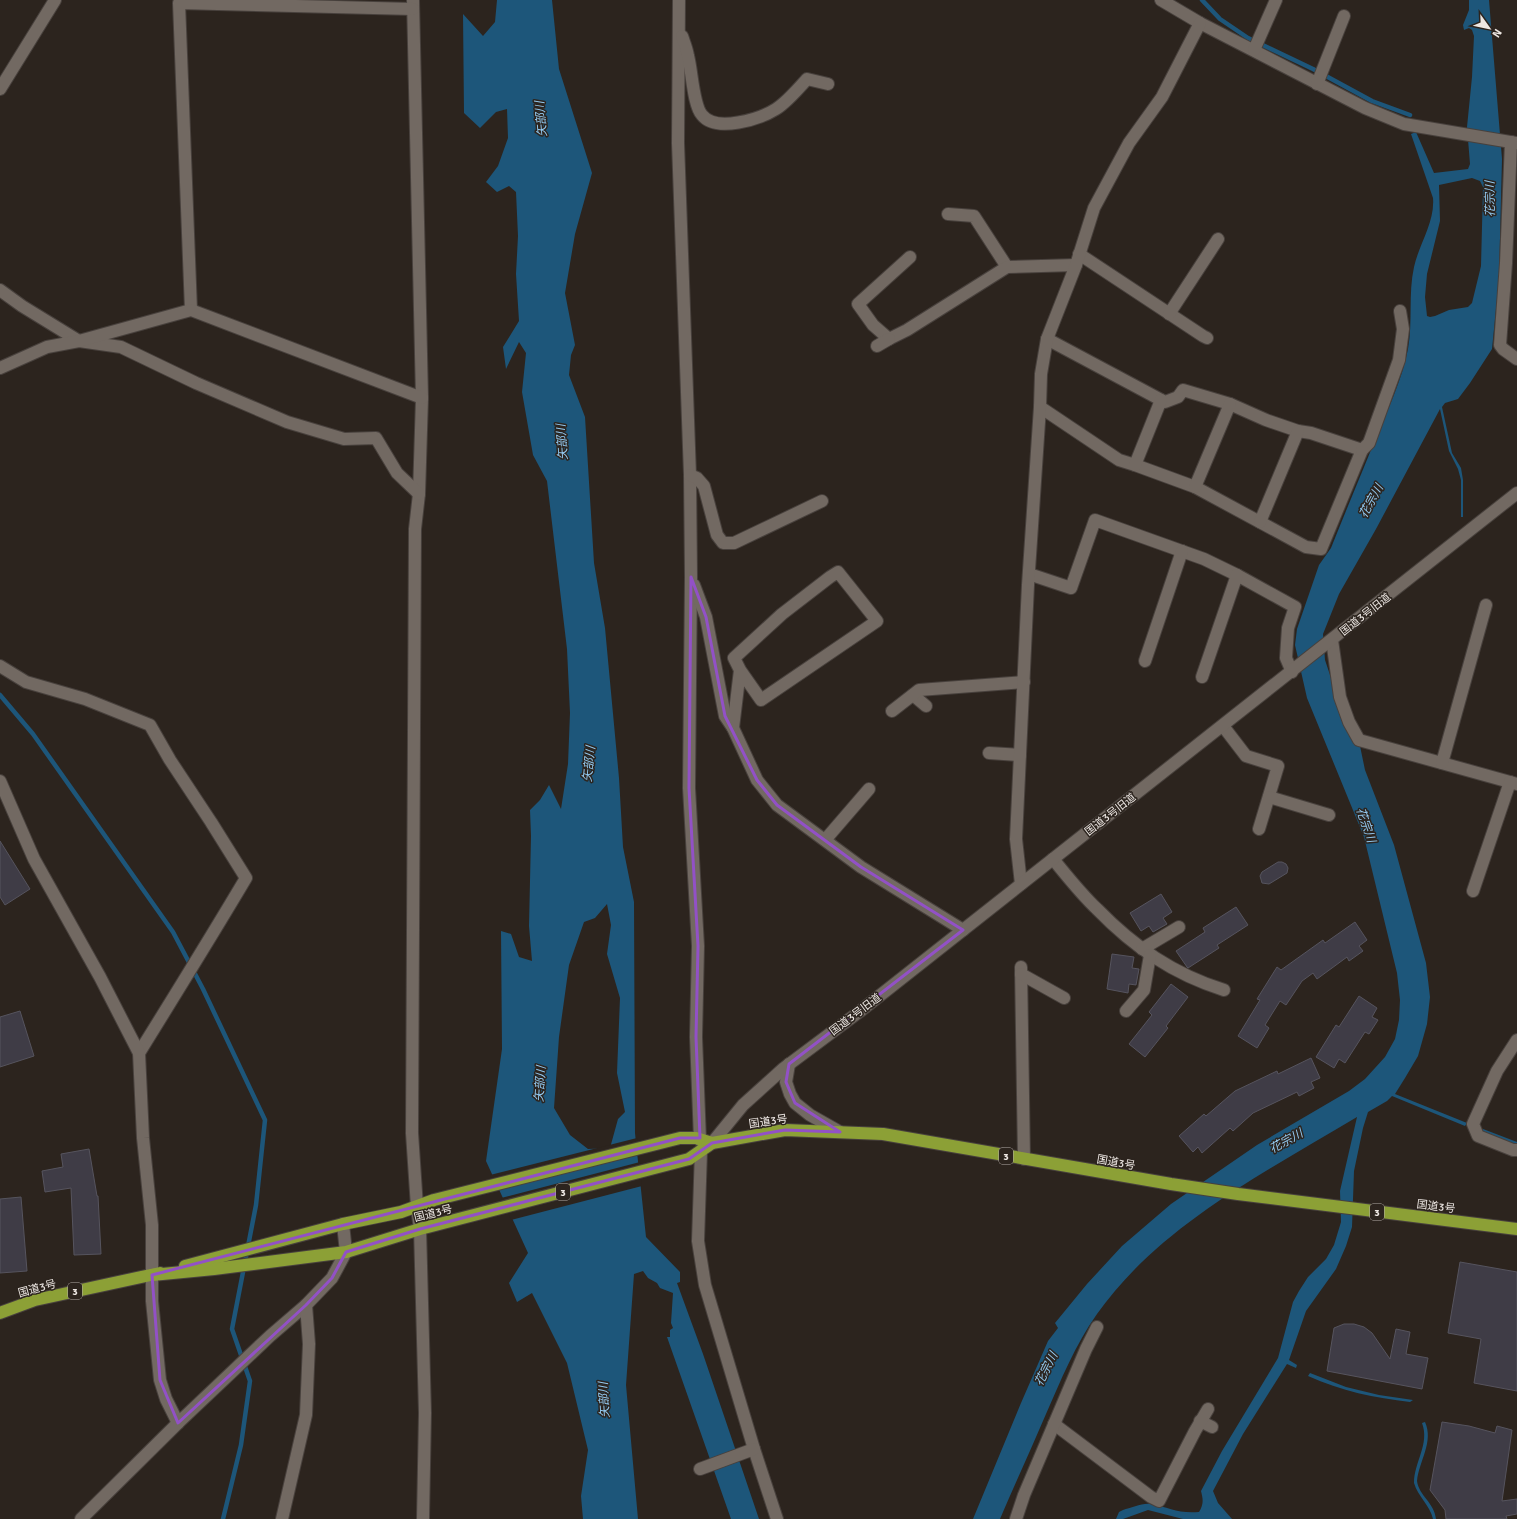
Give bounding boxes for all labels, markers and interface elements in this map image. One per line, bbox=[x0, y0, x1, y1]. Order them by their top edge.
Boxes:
north arrow bbox=[1469, 8, 1509, 48]
text: N bbox=[1489, 26, 1505, 40]
water label: 矢部川 bbox=[532, 98, 551, 138]
water label: 花宗川 bbox=[1483, 179, 1498, 217]
water label: 矢部川 bbox=[554, 421, 571, 460]
water label: 花宗川 bbox=[1356, 480, 1388, 521]
street label: 国道3号旧道 bbox=[1337, 591, 1393, 638]
water label: 矢部川 bbox=[580, 743, 599, 783]
street label: 国道3号旧道 bbox=[1082, 791, 1138, 838]
water label: 花宗川 bbox=[1353, 806, 1379, 847]
street label: 国道3号旧道 bbox=[827, 991, 884, 1038]
water label: 矢部川 bbox=[532, 1064, 549, 1103]
street label: 国道3号 bbox=[748, 1112, 788, 1131]
water label: 花宗川 bbox=[1267, 1125, 1307, 1157]
road number: 3 bbox=[999, 1148, 1013, 1164]
street label: 国道3号 bbox=[1096, 1153, 1136, 1172]
road number: 3 bbox=[556, 1184, 570, 1200]
street label: 国道3号 bbox=[1416, 1198, 1456, 1215]
street label: 国道3号 bbox=[413, 1202, 454, 1225]
road number: 3 bbox=[1370, 1204, 1384, 1220]
street label: 国道3号 bbox=[17, 1277, 58, 1300]
road number: 3 bbox=[68, 1283, 82, 1299]
water label: 花宗川 bbox=[1032, 1348, 1062, 1389]
water label: 矢部川 bbox=[596, 1380, 613, 1418]

